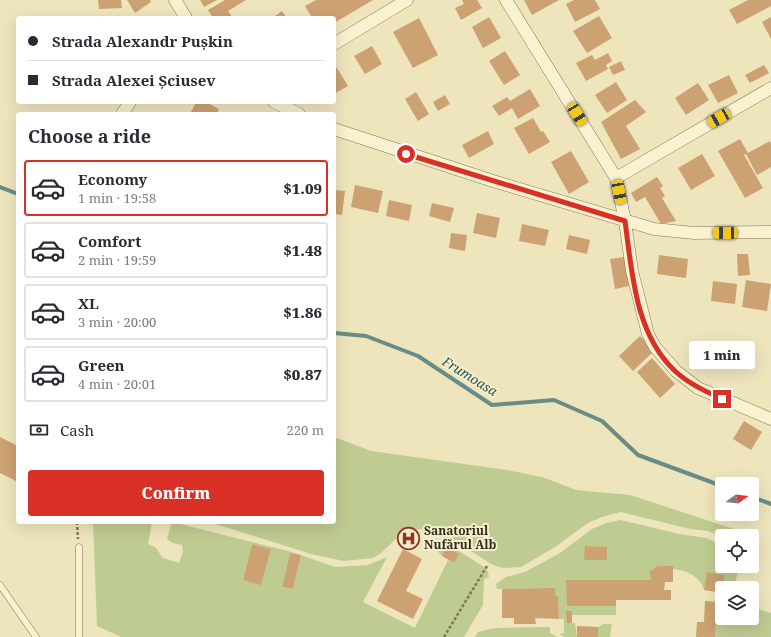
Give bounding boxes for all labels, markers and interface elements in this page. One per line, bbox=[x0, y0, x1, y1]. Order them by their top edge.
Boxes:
text: Strada Alexandr Pușkin bbox=[52, 31, 233, 51]
text: Strada Alexei Șciusev bbox=[52, 70, 215, 90]
car bbox=[566, 101, 588, 127]
car bbox=[706, 107, 732, 129]
text: Choose a ride bbox=[28, 124, 151, 148]
route start bbox=[397, 145, 415, 163]
text: Economy bbox=[78, 169, 147, 189]
icon: car bbox=[30, 170, 66, 206]
text: $1.09 bbox=[283, 178, 322, 198]
car bbox=[611, 179, 627, 205]
text: 1 min · 19:58 bbox=[78, 189, 156, 207]
car bbox=[713, 227, 737, 239]
text: Comfort bbox=[78, 231, 141, 251]
icon: car bbox=[30, 232, 66, 268]
text: $1.48 bbox=[283, 240, 322, 260]
text: 2 min · 19:59 bbox=[78, 251, 156, 269]
text: XL bbox=[78, 293, 99, 313]
icon: car bbox=[30, 294, 66, 330]
text: $1.86 bbox=[283, 302, 322, 322]
text: 3 min · 20:00 bbox=[78, 313, 156, 331]
callout: 1 min bbox=[689, 341, 755, 369]
text: 1 min bbox=[703, 346, 741, 364]
water label: Frumoasa bbox=[438, 351, 501, 400]
text: Green bbox=[78, 355, 125, 375]
icon: car bbox=[30, 356, 66, 392]
text: $0.87 bbox=[283, 364, 322, 384]
text: 4 min · 20:01 bbox=[78, 375, 156, 393]
route end bbox=[713, 390, 731, 408]
icon: cash bbox=[28, 419, 50, 441]
text: Cash bbox=[60, 420, 94, 440]
text: 220 m bbox=[287, 421, 324, 439]
button: Confirm bbox=[28, 470, 324, 516]
north arrow bbox=[715, 477, 759, 521]
map controls bbox=[715, 477, 759, 625]
place label: Sanatoriul Nufărul Alb bbox=[424, 522, 496, 553]
hospital icon: Sanatoriul Nufărul Alb bbox=[395, 525, 421, 551]
button: locate bbox=[715, 529, 759, 573]
button: layers bbox=[715, 581, 759, 625]

